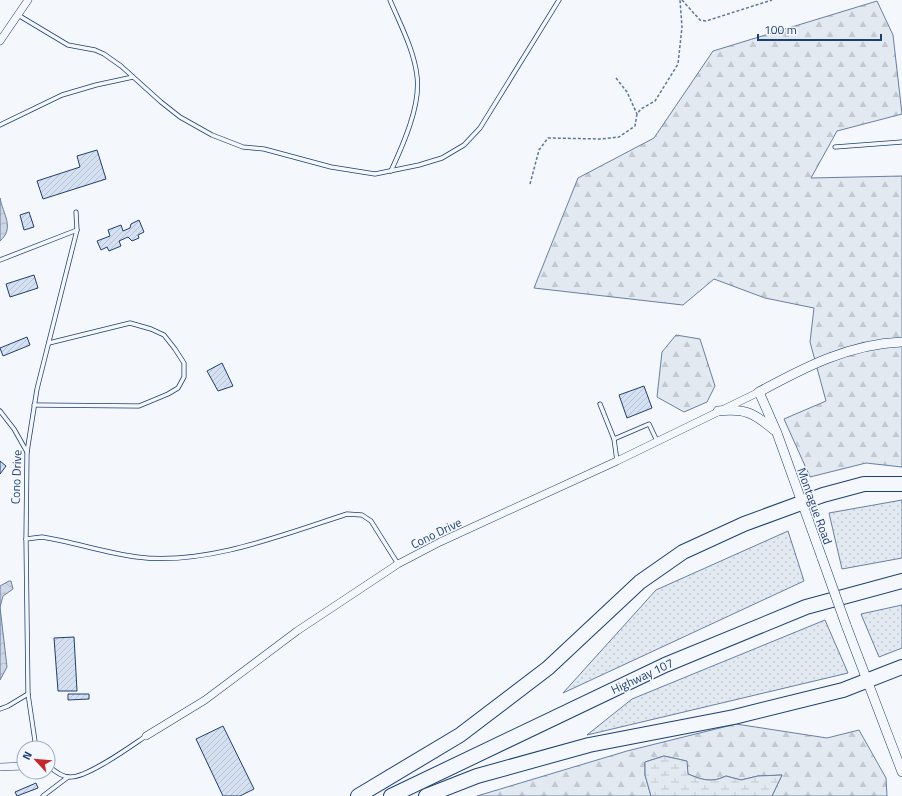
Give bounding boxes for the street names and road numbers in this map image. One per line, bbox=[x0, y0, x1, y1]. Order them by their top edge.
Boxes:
street label: Cono Drive bbox=[6, 449, 26, 505]
street label: Montague Road bbox=[792, 465, 838, 547]
street label: Cono Drive bbox=[407, 513, 465, 553]
street label: Highway 107 bbox=[608, 653, 676, 699]

